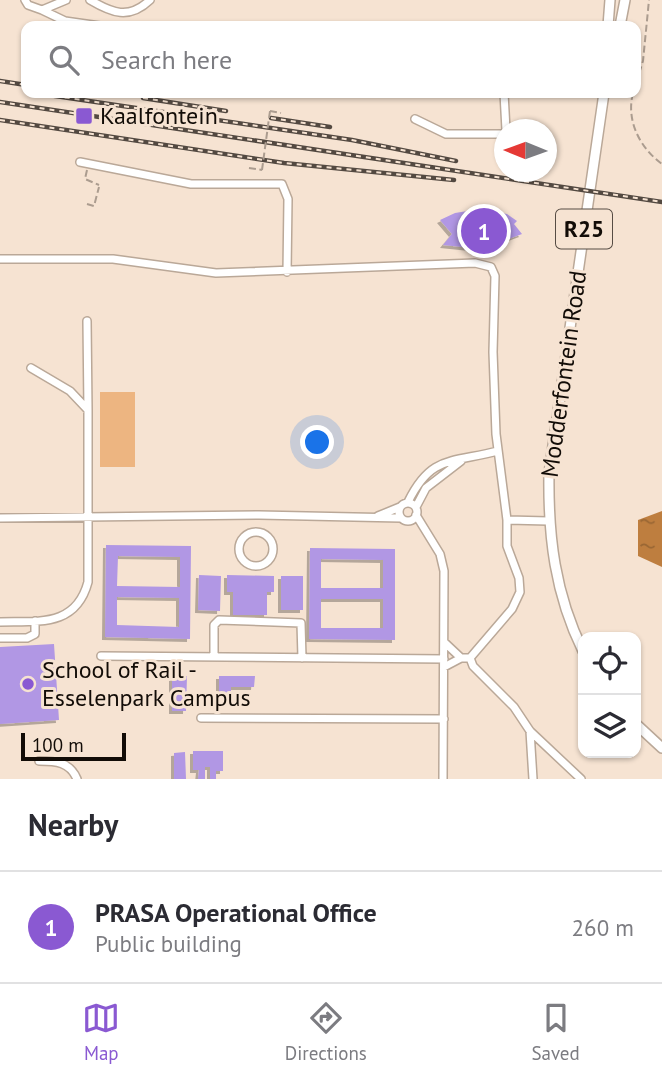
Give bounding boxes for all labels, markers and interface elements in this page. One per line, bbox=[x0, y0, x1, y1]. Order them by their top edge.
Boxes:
search box bbox=[21, 21, 641, 98]
icon: search bbox=[45, 41, 83, 79]
text: Search here bbox=[101, 43, 232, 76]
place label: Kaalfontein bbox=[100, 100, 218, 131]
marker: Kaalfontein bbox=[74, 106, 94, 126]
north arrow bbox=[494, 119, 557, 182]
pin: 1 bbox=[461, 205, 507, 257]
road number: R25 bbox=[556, 210, 612, 248]
street label: Modderfontein Road bbox=[534, 269, 593, 479]
your location bbox=[300, 425, 334, 459]
map controls bbox=[578, 632, 641, 758]
button: locate bbox=[578, 632, 641, 695]
place label: School of Rail - Esselenpark Campus bbox=[42, 654, 251, 713]
marker: School of Rail - Esselenpark Campus bbox=[20, 676, 36, 692]
button: layers bbox=[578, 695, 641, 758]
scale bar bbox=[21, 730, 126, 762]
text: 100 m bbox=[32, 733, 84, 757]
text: Nearby bbox=[28, 805, 118, 844]
text: PRASA Operational Office bbox=[95, 896, 377, 929]
text: 1 bbox=[44, 913, 58, 942]
text: 260 m bbox=[572, 913, 634, 942]
text: Public building bbox=[95, 929, 242, 958]
tab: Map bbox=[82, 999, 120, 1065]
tab: Directions bbox=[285, 999, 367, 1065]
tab: Saved bbox=[531, 999, 580, 1065]

